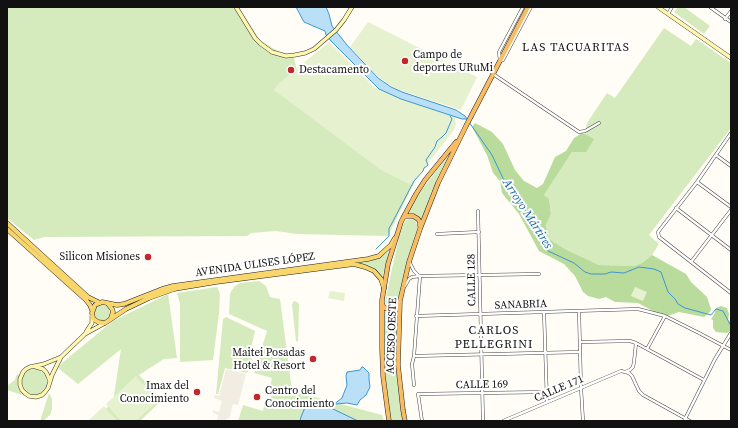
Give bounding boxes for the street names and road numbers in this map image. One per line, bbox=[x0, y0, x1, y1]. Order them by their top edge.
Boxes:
street label: AVENIDA ULISES LÓPEZ bbox=[194, 250, 316, 280]
street label: CALLE 128 bbox=[465, 254, 479, 306]
street label: SANABRIA bbox=[494, 297, 548, 313]
street label: ACCESO OESTE bbox=[384, 298, 400, 374]
street label: CALLE 171 bbox=[532, 373, 586, 405]
street label: CALLE 169 bbox=[456, 378, 508, 392]

